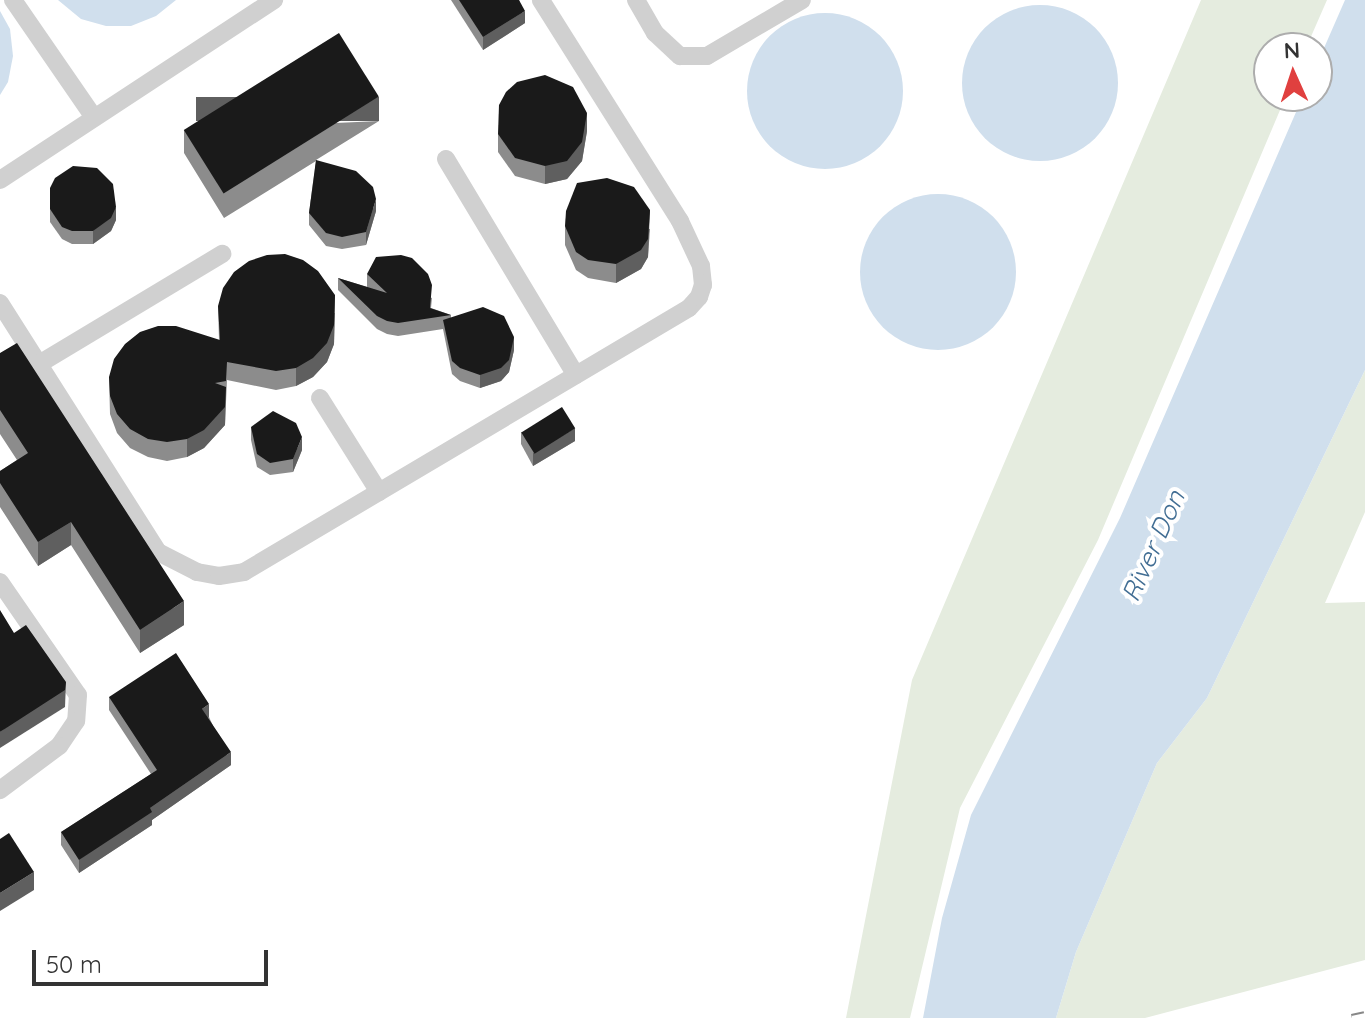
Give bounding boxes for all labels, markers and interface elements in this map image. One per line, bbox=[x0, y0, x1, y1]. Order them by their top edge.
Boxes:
north arrow bbox=[1253, 32, 1333, 112]
text: N bbox=[1283, 36, 1301, 64]
water label: River Don bbox=[1115, 486, 1191, 606]
scale bar bbox=[36, 934, 272, 984]
text: 50 m bbox=[46, 949, 102, 979]

